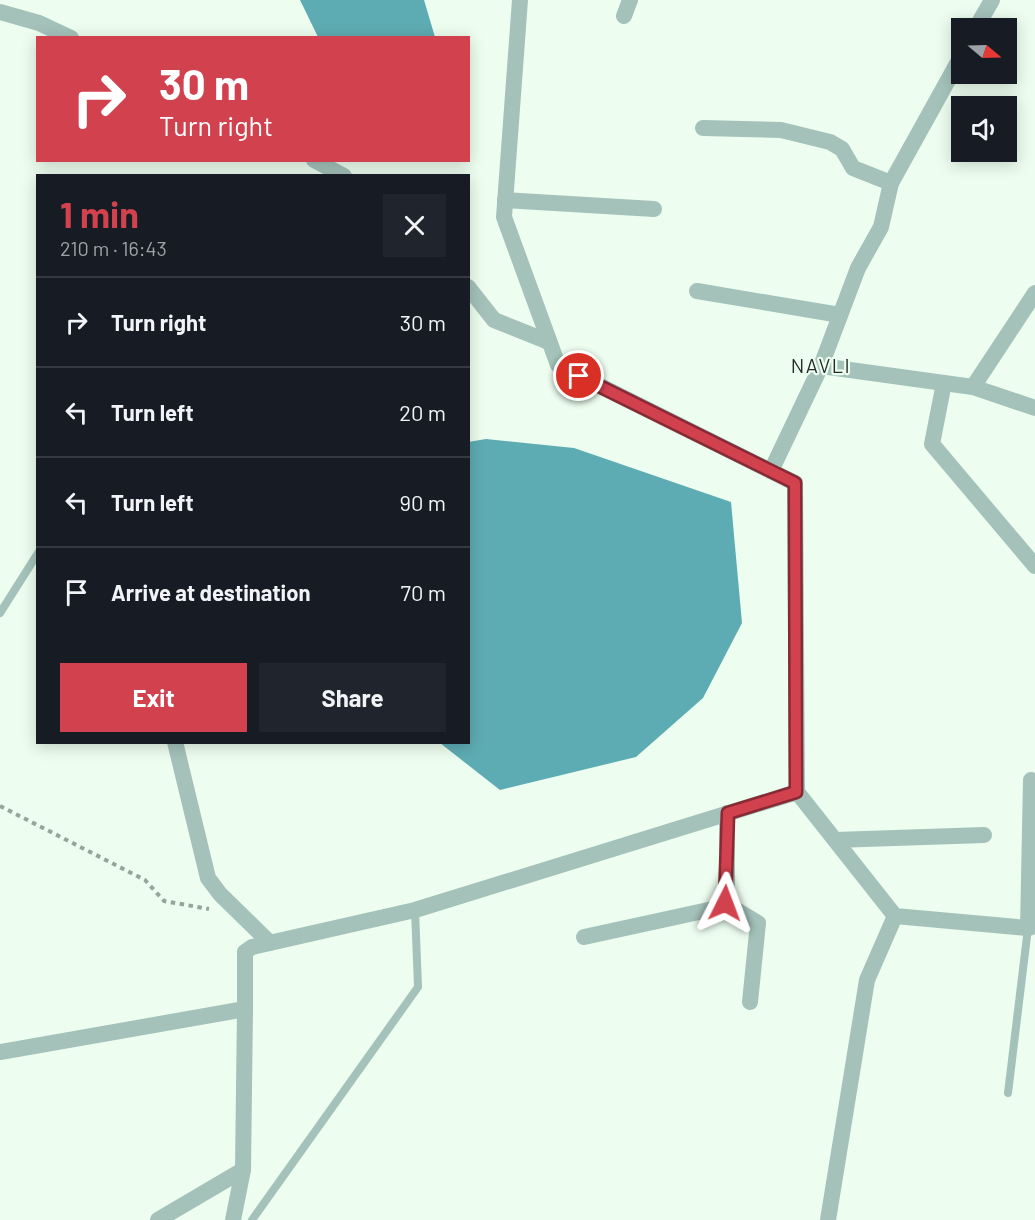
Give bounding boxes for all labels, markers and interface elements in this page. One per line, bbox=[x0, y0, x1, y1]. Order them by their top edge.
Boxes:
north arrow bbox=[951, 18, 1017, 84]
map controls bbox=[951, 18, 1017, 162]
text: 30 m bbox=[159, 58, 249, 108]
icon: right bbox=[60, 60, 138, 138]
button: sound bbox=[951, 96, 1017, 162]
text: Turn right bbox=[159, 109, 273, 141]
text: 1 min bbox=[60, 192, 139, 235]
button: close bbox=[383, 194, 446, 257]
text: 210 m · 16:43 bbox=[60, 236, 167, 260]
icon: right bbox=[60, 306, 93, 339]
text: Turn right bbox=[111, 309, 206, 335]
text: 30 m bbox=[400, 309, 446, 335]
pin bbox=[553, 350, 604, 401]
district label: NAVLI bbox=[791, 353, 851, 377]
icon: arrive bbox=[562, 359, 595, 392]
icon: left bbox=[60, 396, 93, 429]
text: Turn left bbox=[111, 399, 194, 425]
text: 20 m bbox=[399, 399, 446, 425]
icon: left bbox=[60, 486, 93, 519]
text: Turn left bbox=[111, 489, 194, 515]
text: 90 m bbox=[400, 489, 446, 515]
icon: arrive bbox=[60, 576, 93, 609]
text: Arrive at destination bbox=[111, 579, 310, 605]
text: 70 m bbox=[401, 579, 446, 605]
button: Exit bbox=[60, 663, 247, 732]
button: Share bbox=[259, 663, 446, 732]
position arrow bbox=[693, 871, 757, 935]

